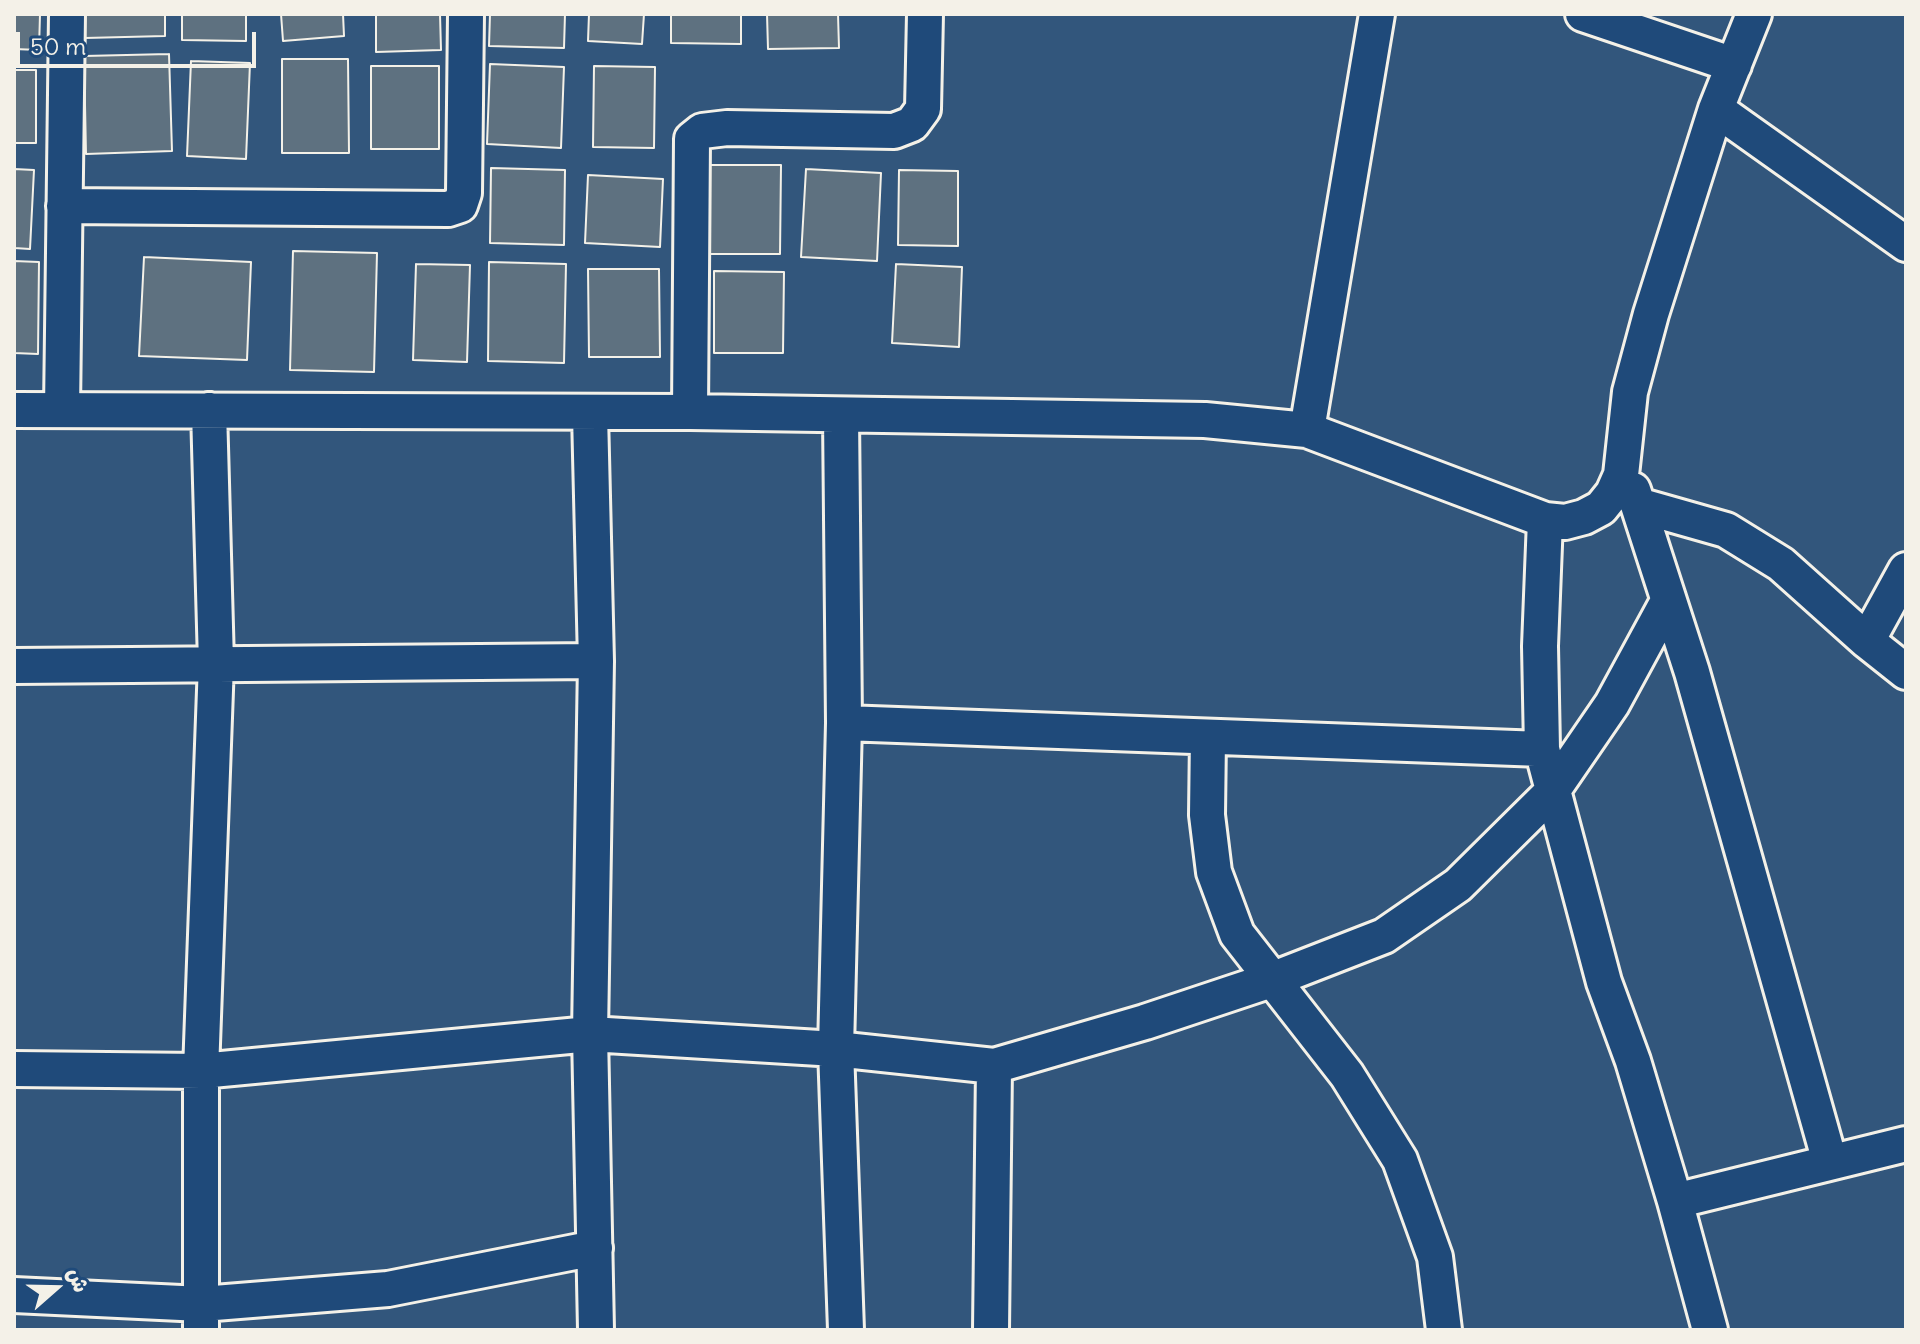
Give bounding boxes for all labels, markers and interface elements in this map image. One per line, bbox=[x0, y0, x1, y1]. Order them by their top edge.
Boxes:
scale bar bbox=[20, 16, 260, 66]
text: 50 m bbox=[30, 31, 86, 61]
north arrow bbox=[16, 1248, 96, 1328]
text: ش bbox=[61, 1264, 96, 1296]

